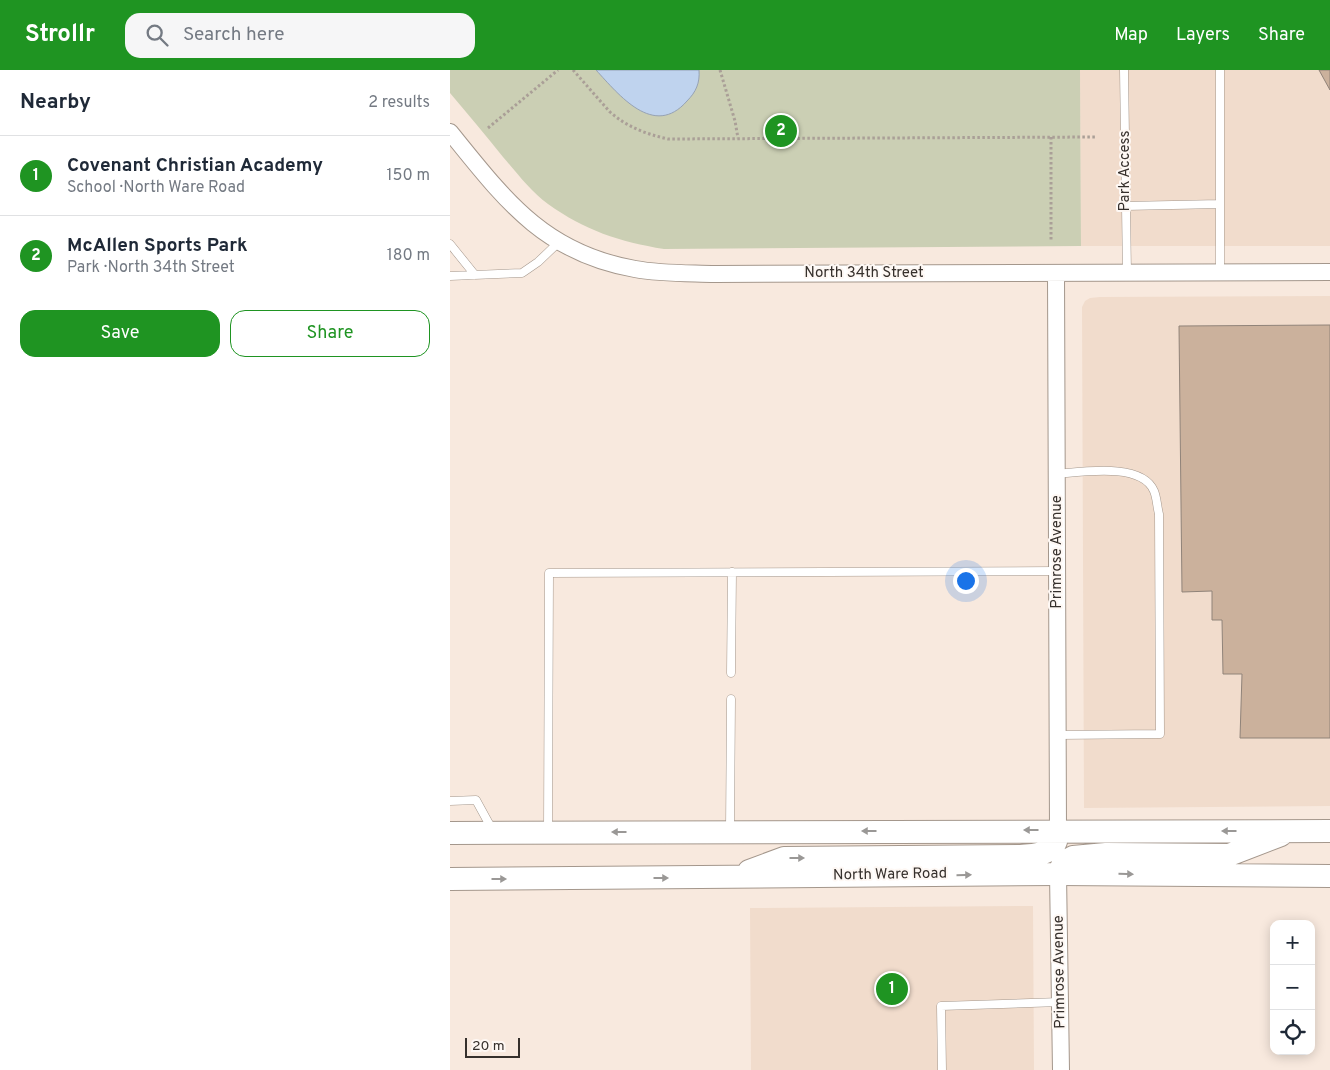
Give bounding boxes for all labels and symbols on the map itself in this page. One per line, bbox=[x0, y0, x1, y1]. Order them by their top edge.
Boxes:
pin: 2 bbox=[765, 112, 797, 150]
street label: Park Access bbox=[1116, 130, 1135, 212]
street label: North 34th Street bbox=[804, 264, 924, 283]
street label: Primrose Avenue bbox=[1048, 495, 1067, 609]
your location bbox=[953, 568, 979, 594]
one-way arrow bbox=[1023, 826, 1039, 834]
one-way arrow bbox=[861, 827, 877, 835]
one-way arrow bbox=[1221, 827, 1237, 835]
one-way arrow bbox=[611, 828, 627, 836]
one-way arrow bbox=[789, 854, 805, 862]
street label: North Ware Road bbox=[833, 865, 947, 885]
one-way arrow bbox=[1118, 870, 1134, 878]
one-way arrow bbox=[956, 871, 972, 879]
one-way arrow bbox=[653, 873, 669, 881]
one-way arrow bbox=[491, 874, 507, 882]
street label: Primrose Avenue bbox=[1050, 915, 1070, 1029]
pin: 1 bbox=[876, 970, 908, 1008]
scale bar bbox=[465, 1035, 520, 1058]

